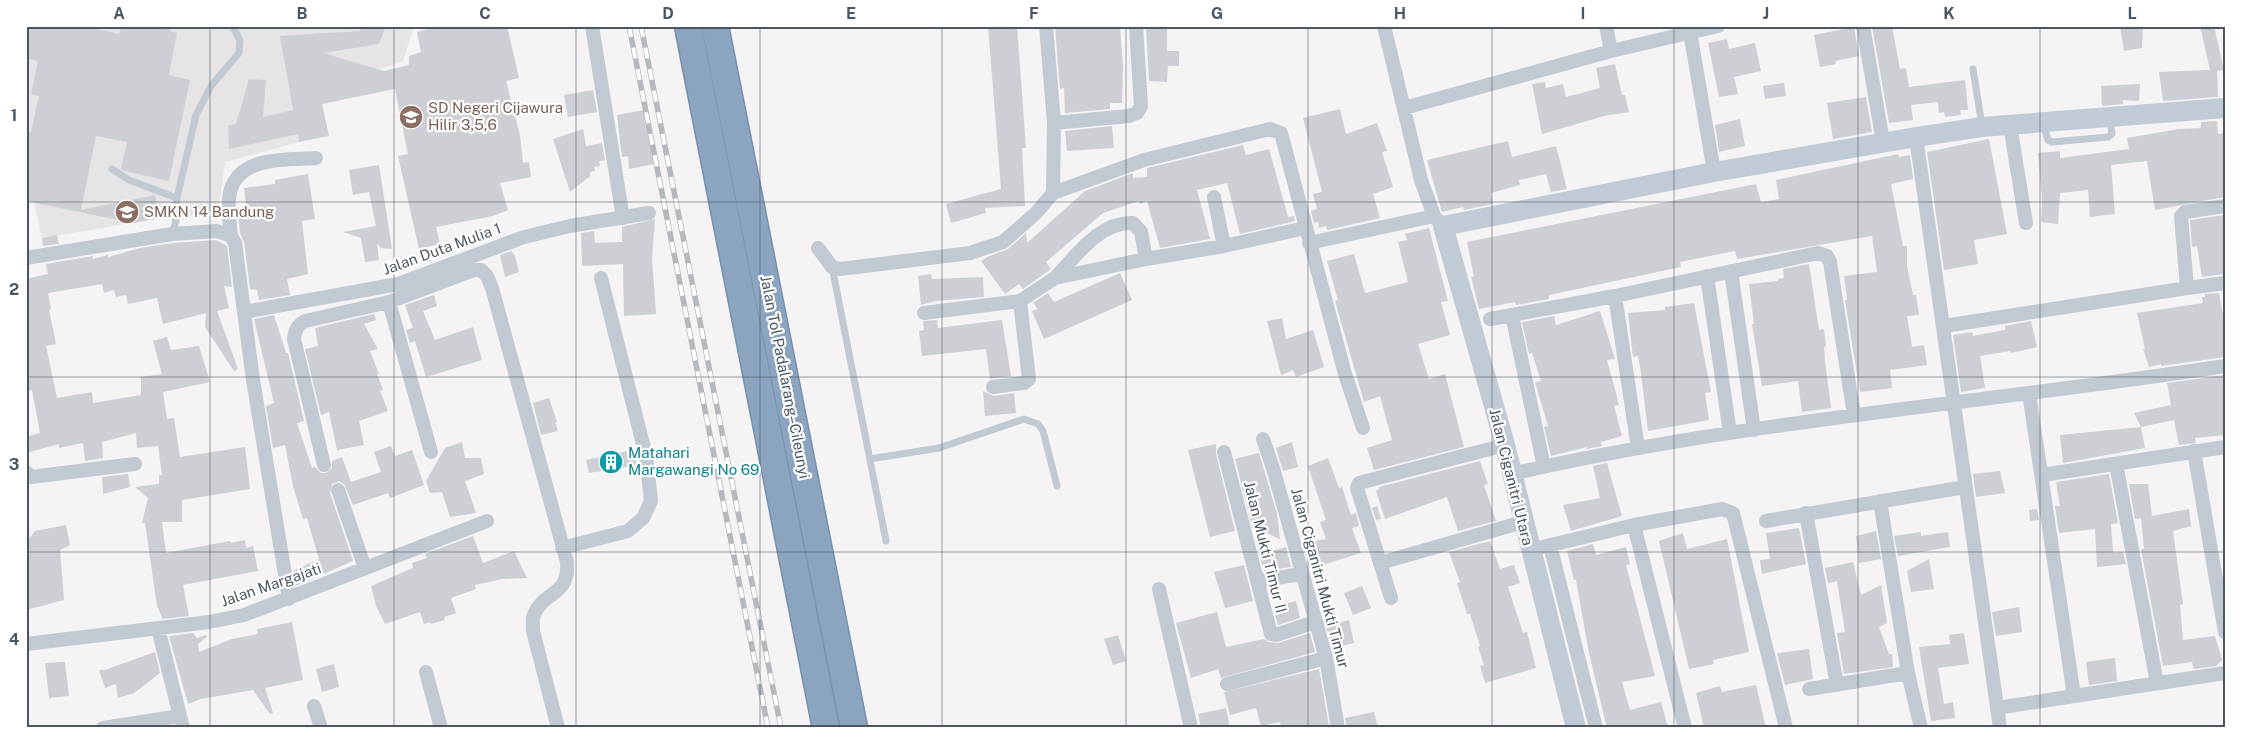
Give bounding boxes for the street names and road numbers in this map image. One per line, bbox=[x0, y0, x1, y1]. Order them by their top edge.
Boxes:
street label: Jalan Duta Mulia 1 bbox=[380, 219, 503, 278]
street label: Jalan Tol Padalarang–Cileunyi bbox=[757, 274, 814, 480]
street label: Jalan Ciganitri Utara bbox=[1486, 407, 1537, 547]
street label: Jalan Mukti Timur II bbox=[1241, 479, 1290, 615]
street label: Jalan Ciganitri Mukti Timur bbox=[1288, 486, 1353, 670]
street label: Jalan Margajati bbox=[218, 559, 323, 610]

